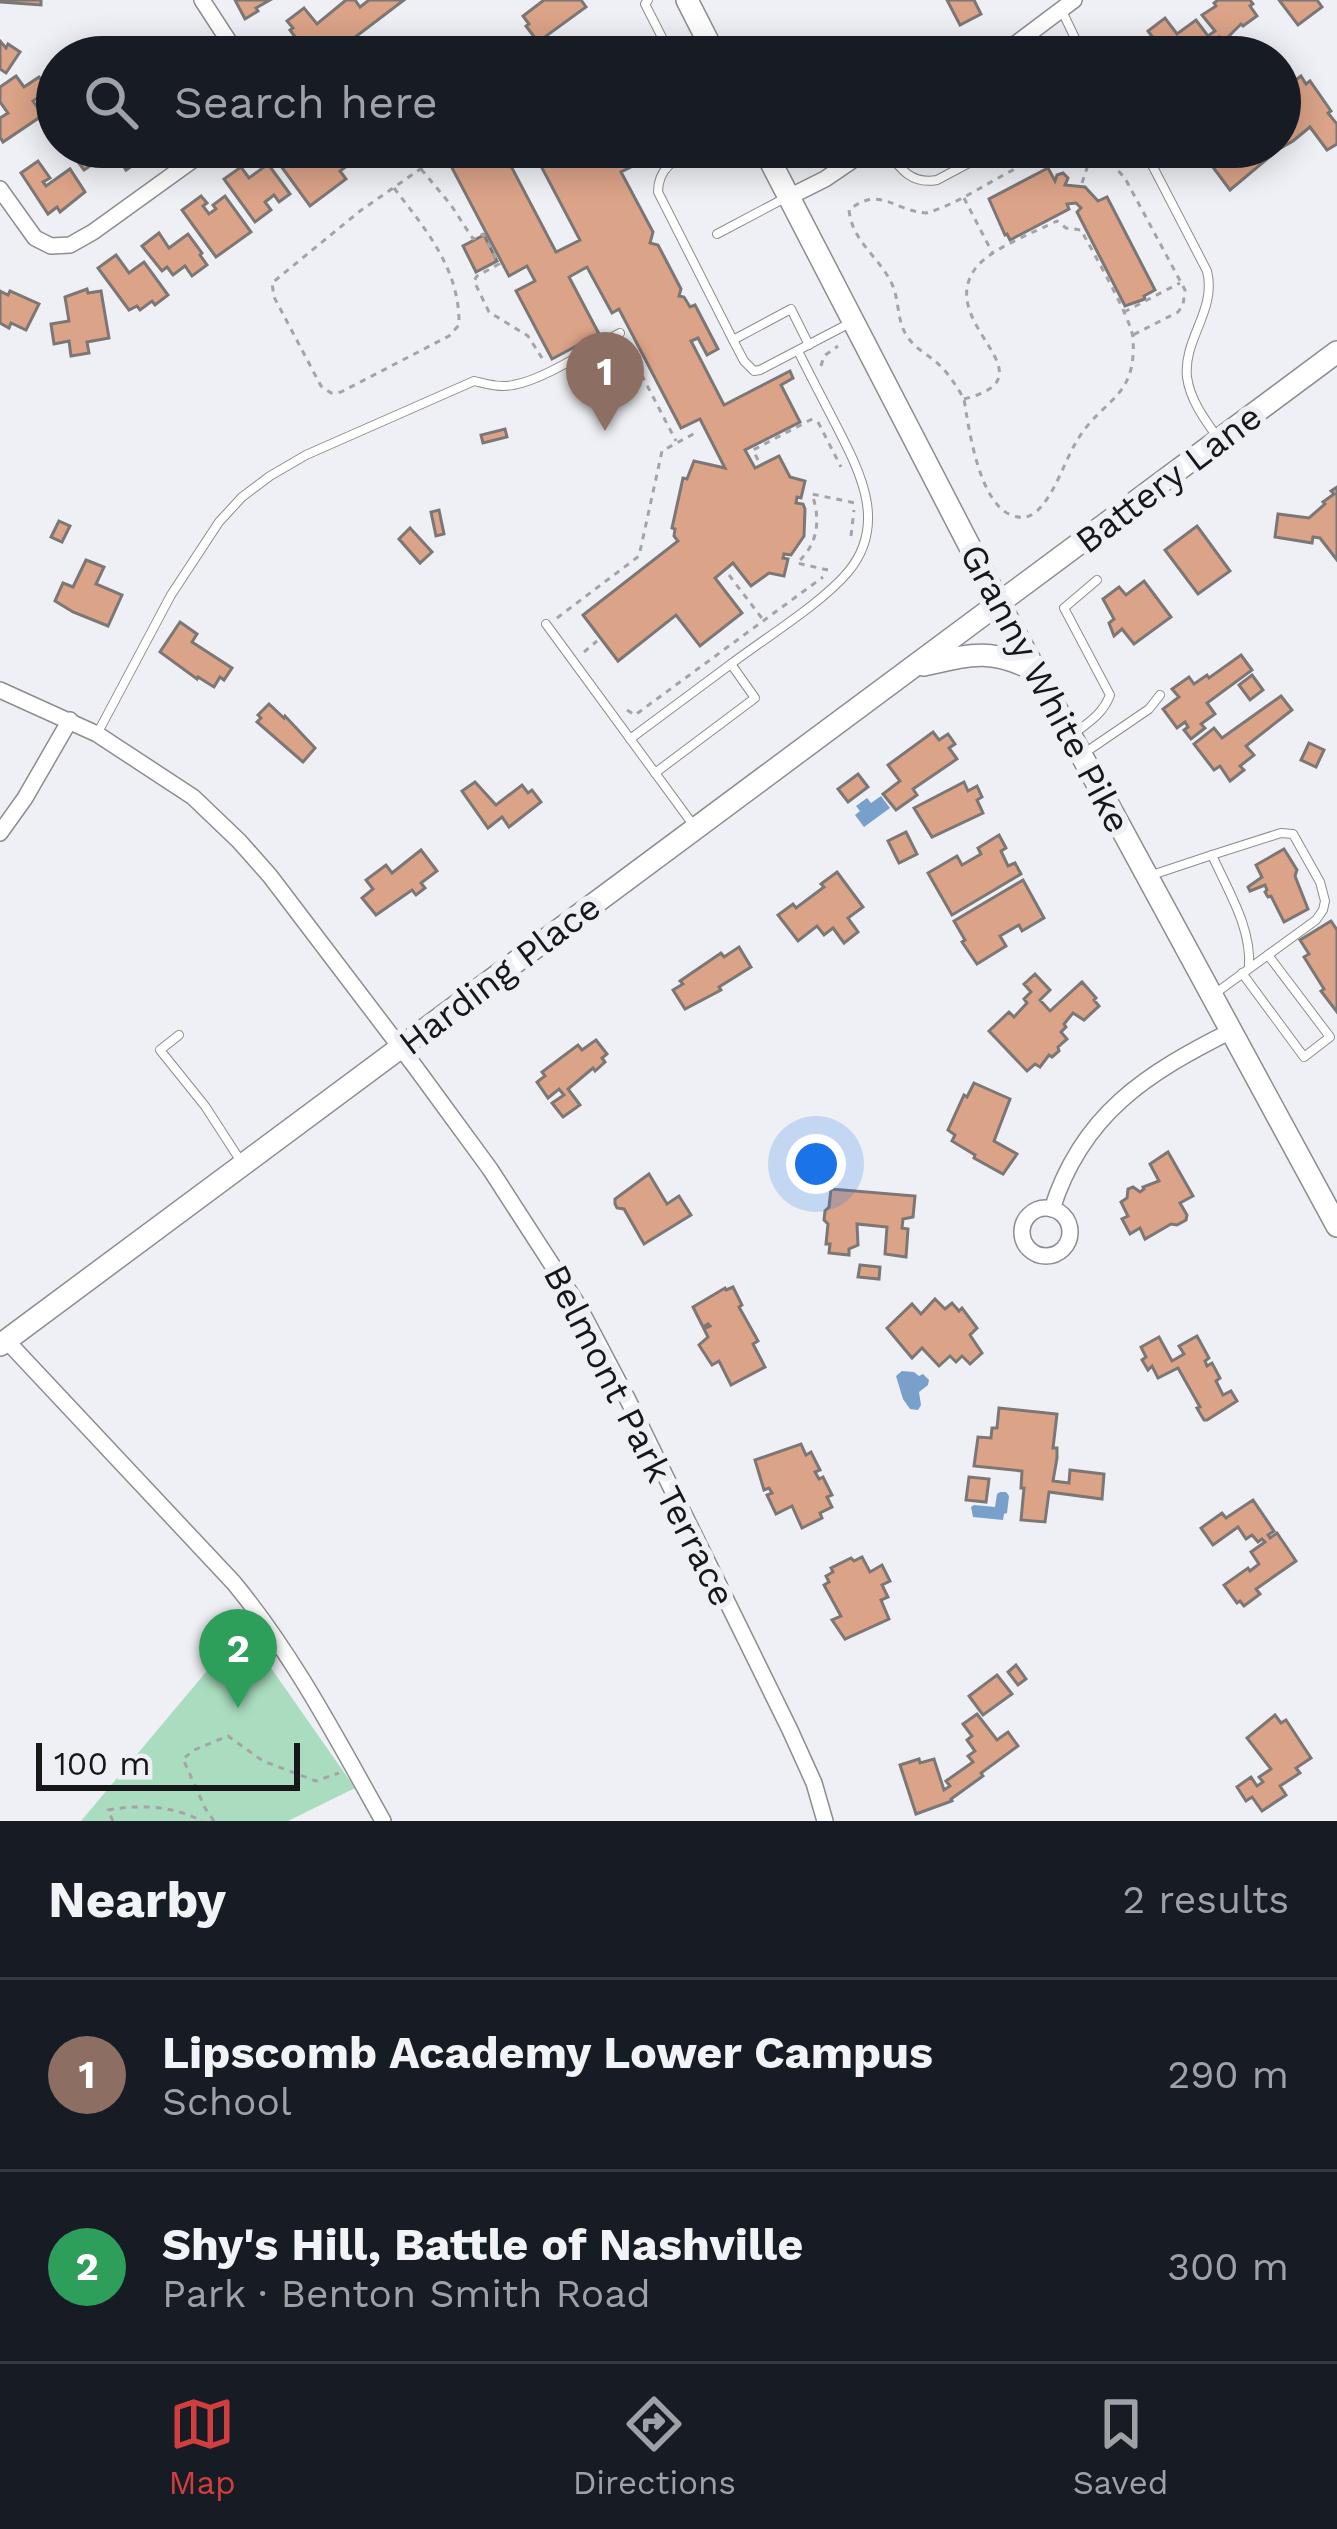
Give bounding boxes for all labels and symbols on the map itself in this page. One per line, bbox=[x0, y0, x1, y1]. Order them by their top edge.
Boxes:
pin: 1 bbox=[566, 332, 644, 431]
street label: Battery Lane bbox=[1068, 395, 1270, 562]
street label: Granny White Pike bbox=[951, 537, 1139, 840]
street label: Harding Place bbox=[391, 886, 608, 1064]
your location bbox=[786, 1134, 846, 1194]
street label: Belmont Park Terrace bbox=[535, 1258, 743, 1613]
pin: 2 bbox=[199, 1609, 277, 1708]
scale bar bbox=[36, 1737, 300, 1790]

